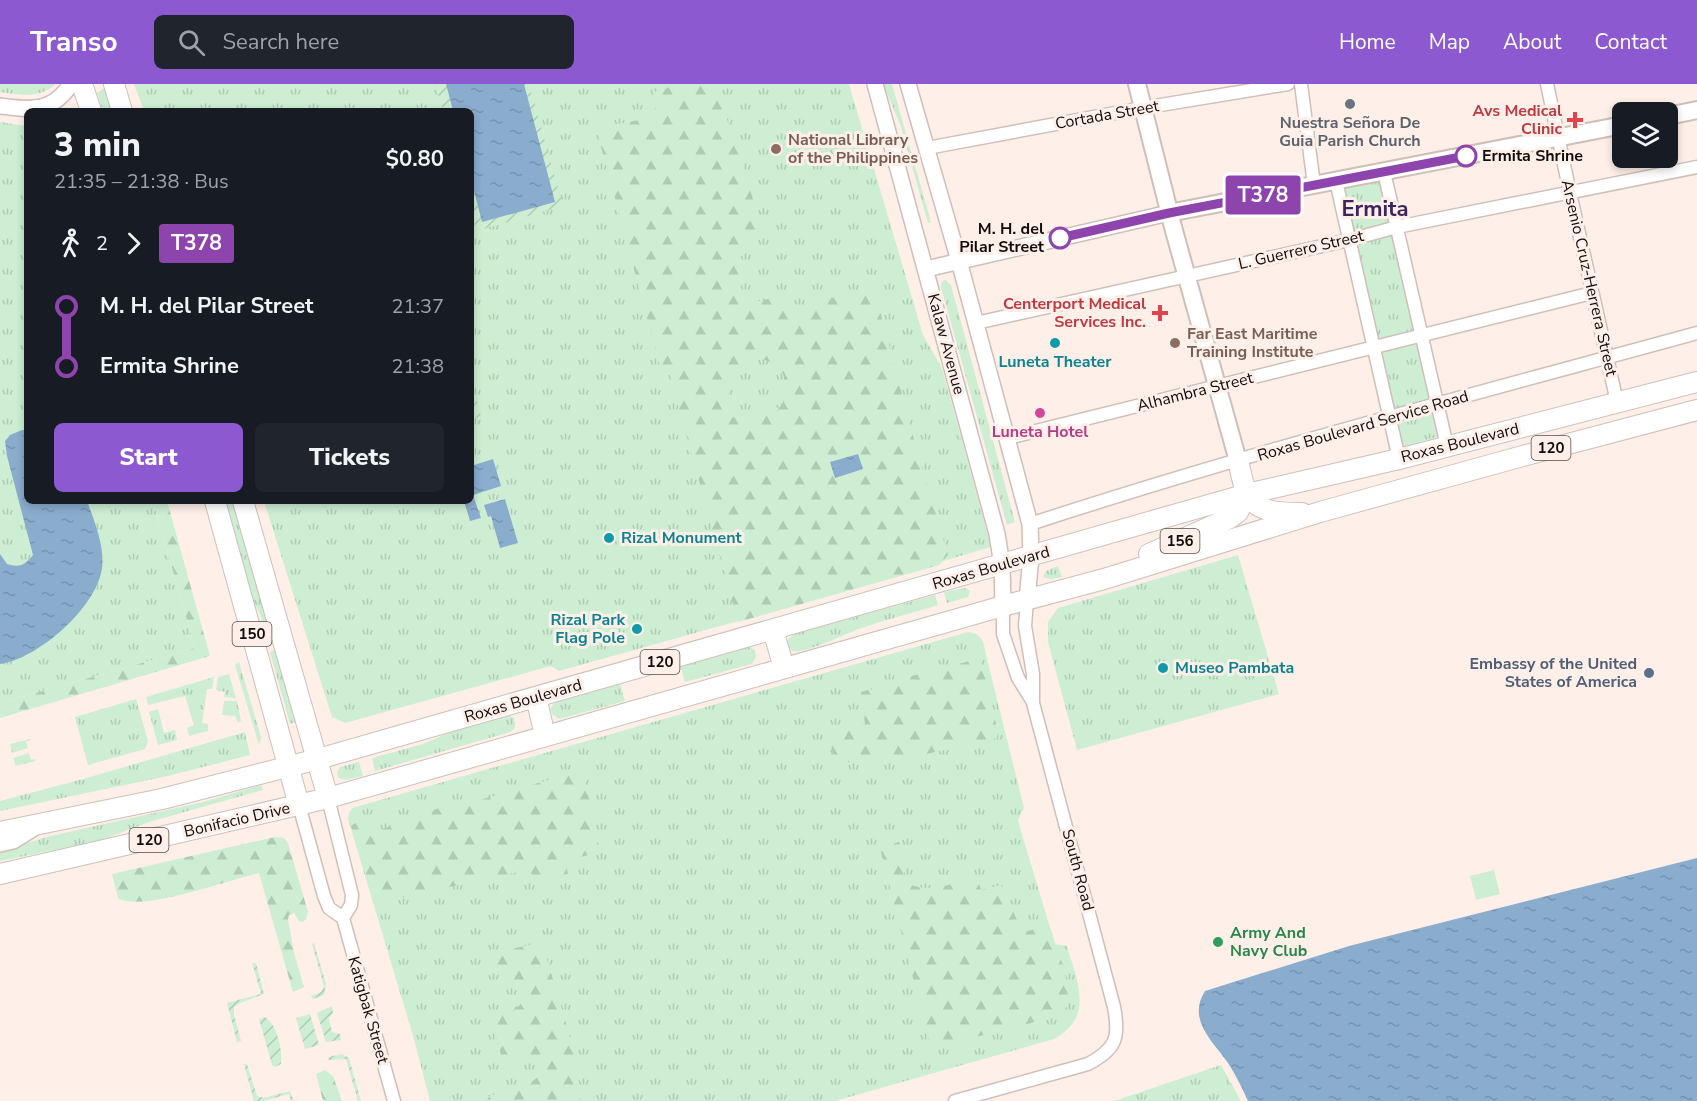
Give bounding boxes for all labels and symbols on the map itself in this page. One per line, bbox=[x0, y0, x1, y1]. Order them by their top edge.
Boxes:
street label: Cortada Street bbox=[1053, 95, 1161, 135]
marker: Nuestra Señora De Guia Parish Church bbox=[1343, 97, 1357, 111]
place label: Avs Medical Clinic bbox=[1473, 100, 1562, 140]
marker: Avs Medical Clinic bbox=[1566, 111, 1584, 129]
place label: Nuestra Señora De Guia Parish Church bbox=[1279, 112, 1421, 152]
place label: National Library of the Philippines bbox=[788, 129, 918, 169]
marker: National Library of the Philippines bbox=[769, 142, 783, 156]
marker: Ermita Shrine bbox=[1455, 145, 1477, 167]
place label: Ermita Shrine bbox=[1482, 145, 1583, 167]
line badge: T378 bbox=[1221, 176, 1305, 214]
street label: Arsenio Cruz-Herrera Street bbox=[1556, 178, 1622, 379]
district label: Ermita bbox=[1341, 194, 1409, 224]
place label: M. H. del Pilar Street bbox=[959, 218, 1045, 258]
street label: L. Guerrero Street bbox=[1236, 225, 1366, 275]
marker: M. H. del Pilar Street bbox=[1049, 227, 1071, 249]
street label: Kalaw Avenue bbox=[922, 291, 970, 397]
place label: Centerport Medical Services Inc. bbox=[1003, 293, 1146, 333]
marker: Centerport Medical Services Inc. bbox=[1151, 304, 1169, 322]
place label: Far East Maritime Training Institute bbox=[1187, 323, 1318, 363]
marker: Luneta Theater bbox=[1048, 336, 1062, 350]
marker: Far East Maritime Training Institute bbox=[1168, 336, 1182, 350]
place label: Luneta Theater bbox=[998, 351, 1112, 373]
street label: Alhambra Street bbox=[1135, 367, 1256, 417]
street label: Roxas Boulevard Service Road bbox=[1255, 387, 1471, 465]
marker: Luneta Hotel bbox=[1033, 406, 1047, 420]
street label: Roxas Boulevard bbox=[1399, 419, 1521, 467]
place label: Luneta Hotel bbox=[992, 421, 1088, 443]
road number: 120 bbox=[1532, 436, 1570, 460]
place label: Rizal Monument bbox=[621, 527, 743, 549]
road number: 156 bbox=[1160, 529, 1200, 553]
marker: Rizal Monument bbox=[602, 531, 616, 545]
street label: Roxas Boulevard bbox=[930, 541, 1052, 595]
place label: Rizal Park Flag Pole bbox=[551, 609, 625, 649]
road number: 150 bbox=[232, 622, 272, 646]
marker: Rizal Park Flag Pole bbox=[630, 622, 644, 636]
road number: 120 bbox=[640, 650, 680, 674]
place label: Embassy of the United States of America bbox=[1470, 653, 1637, 693]
place label: Museo Pambata bbox=[1175, 657, 1294, 679]
marker: Museo Pambata bbox=[1156, 661, 1170, 675]
marker: Embassy of the United States of America bbox=[1642, 666, 1656, 680]
street label: Roxas Boulevard bbox=[462, 674, 584, 728]
street label: Bonifacio Drive bbox=[182, 797, 292, 843]
street label: South Road bbox=[1057, 827, 1099, 913]
road number: 120 bbox=[130, 828, 168, 852]
place label: Army And Navy Club bbox=[1230, 922, 1307, 962]
marker: Army And Navy Club bbox=[1211, 935, 1225, 949]
street label: Katigbak Street bbox=[342, 954, 394, 1067]

